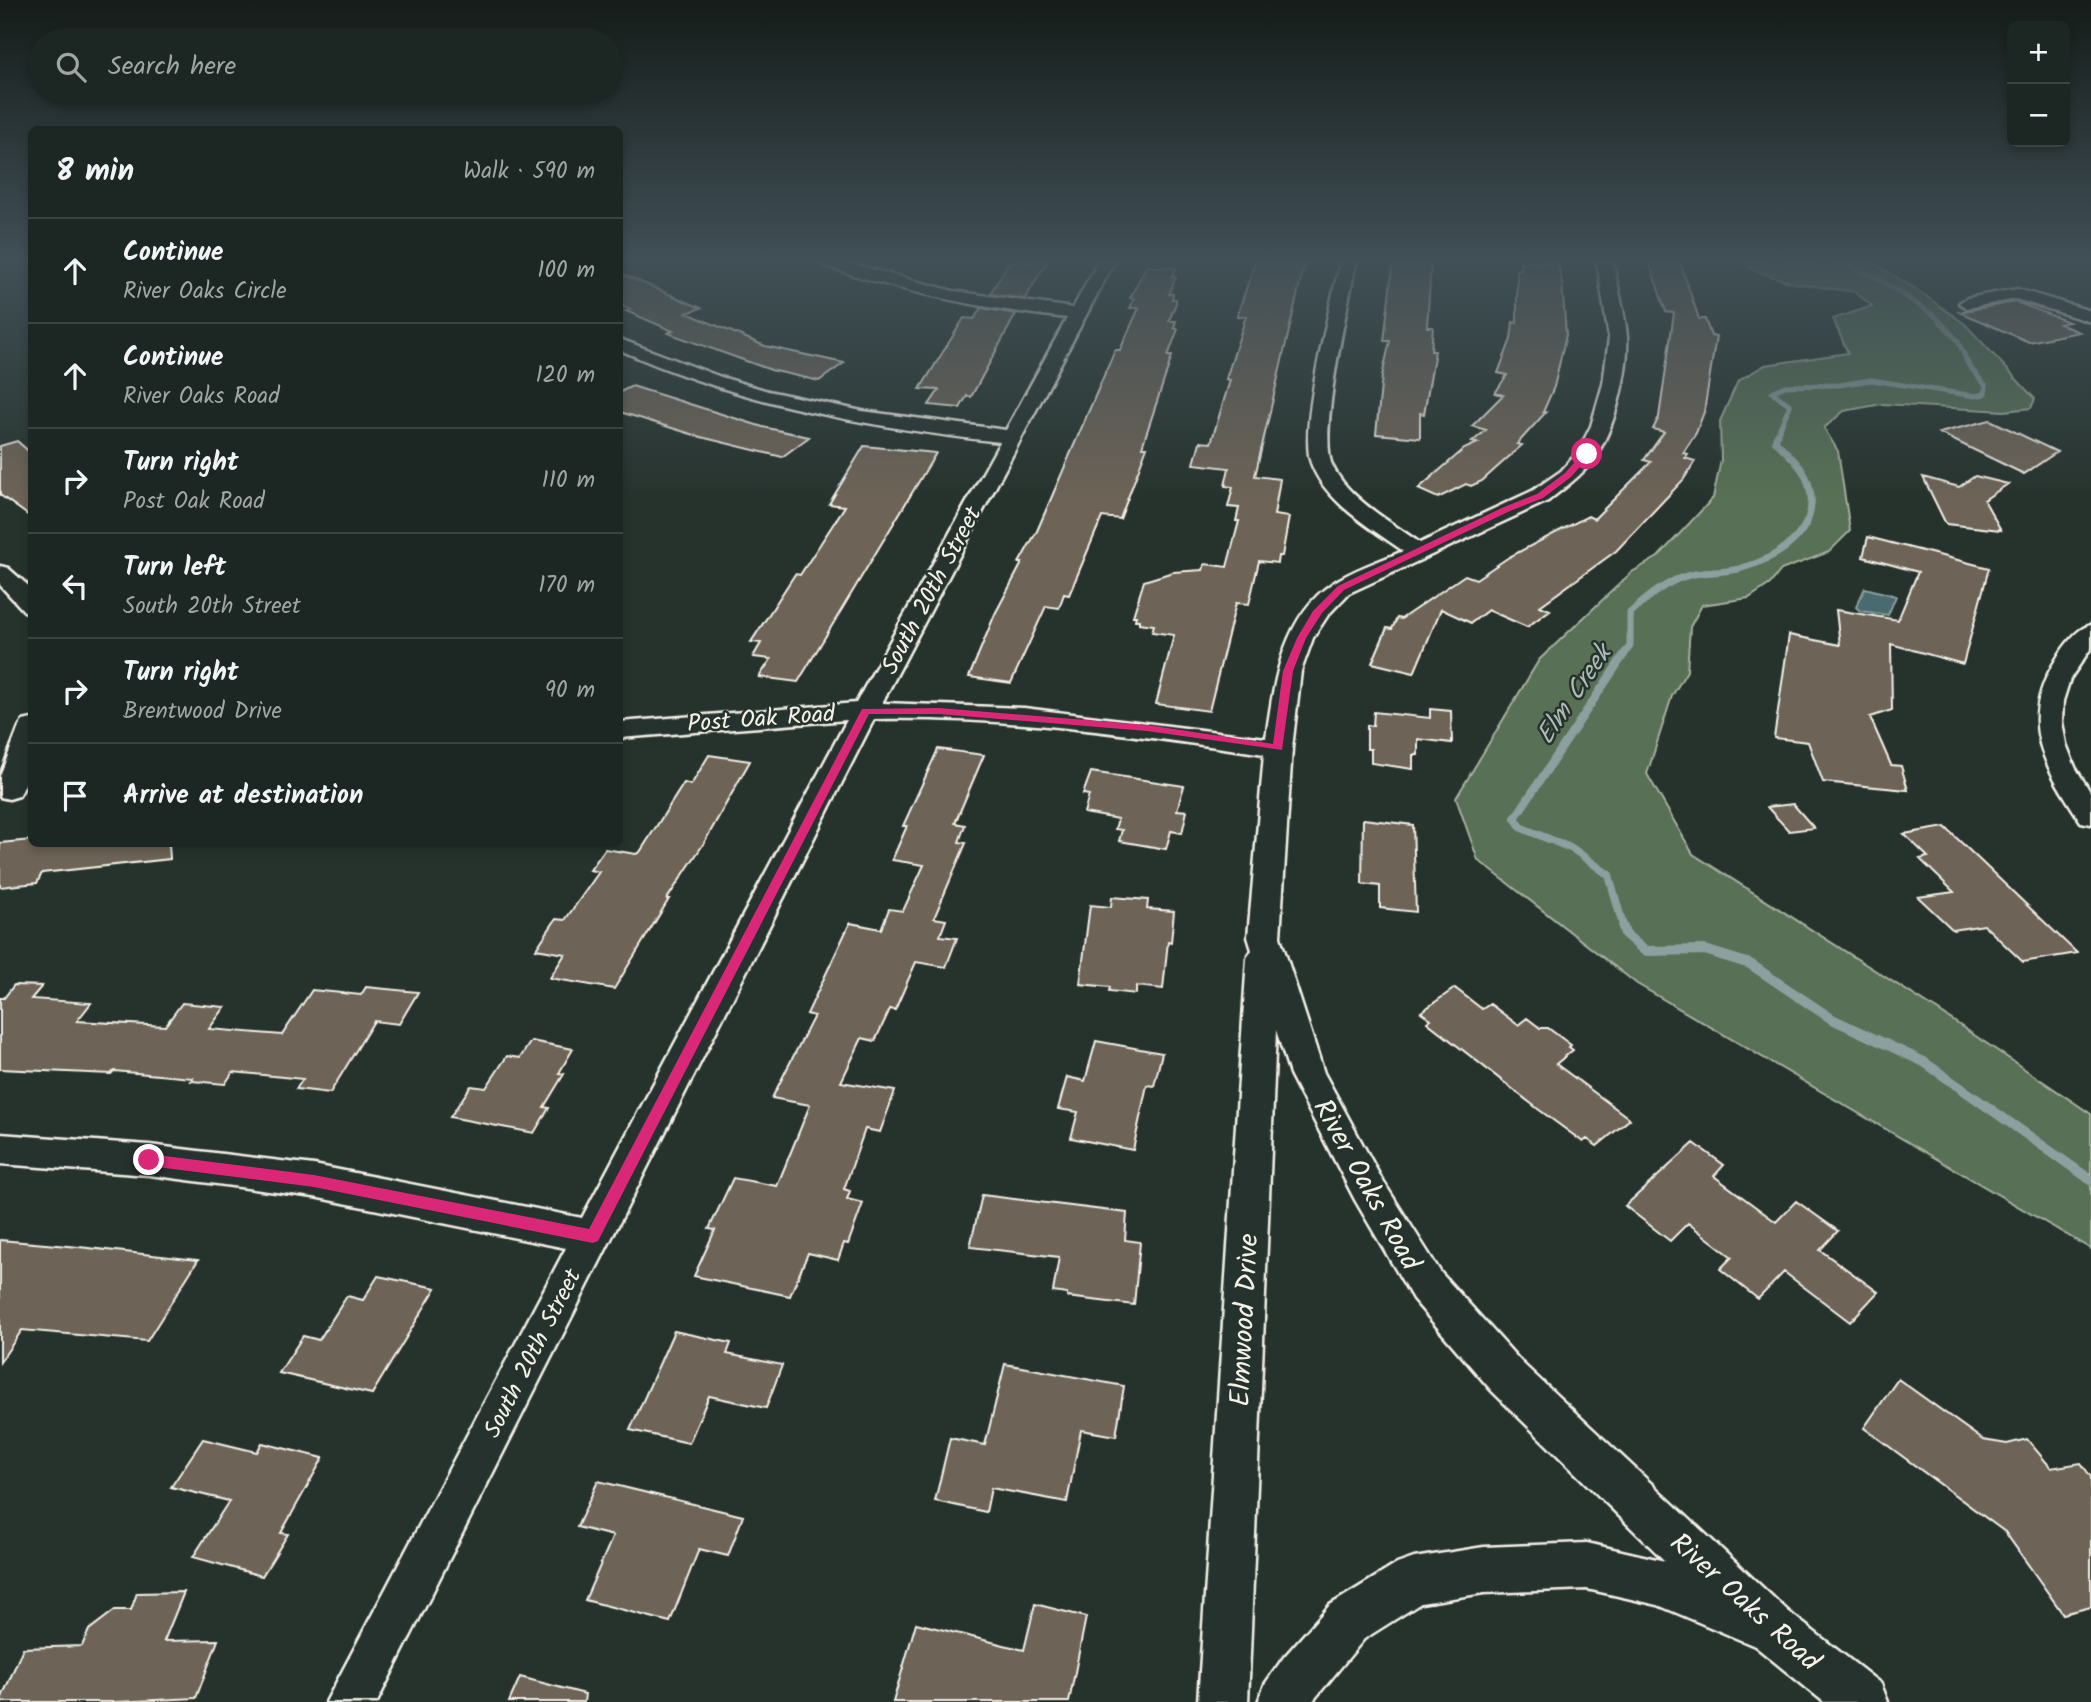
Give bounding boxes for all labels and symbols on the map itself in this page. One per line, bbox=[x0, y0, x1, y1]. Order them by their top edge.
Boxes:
route start bbox=[1571, 438, 1602, 469]
street label: South 20th Street bbox=[872, 499, 993, 682]
water label: Elm Creek bbox=[1526, 634, 1626, 753]
street label: Post Oak Road bbox=[686, 695, 837, 744]
street label: River Oaks Road bbox=[1300, 1091, 1432, 1280]
route end bbox=[133, 1144, 164, 1175]
street label: Elmwood Drive bbox=[1218, 1232, 1273, 1408]
street label: South 20th Street bbox=[474, 1262, 593, 1445]
street label: River Oaks Road bbox=[1658, 1522, 1831, 1684]

